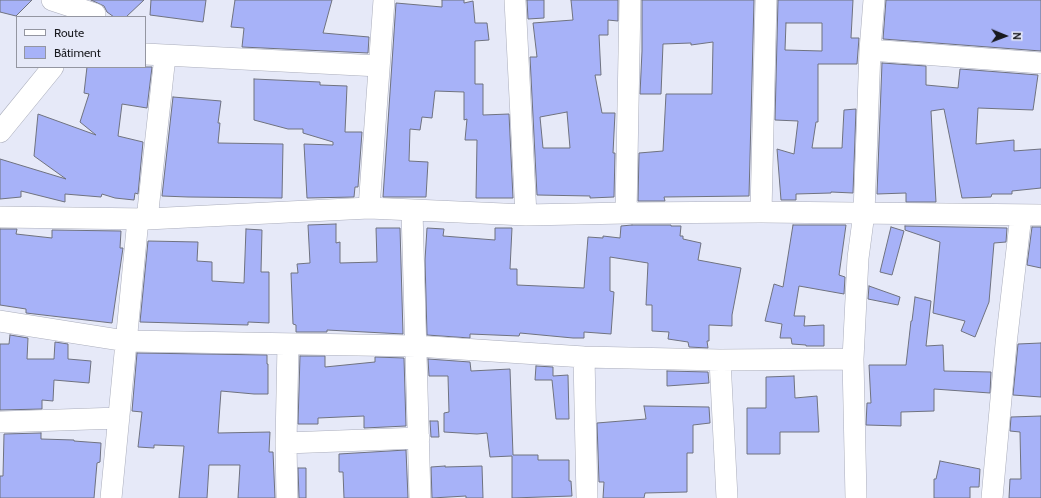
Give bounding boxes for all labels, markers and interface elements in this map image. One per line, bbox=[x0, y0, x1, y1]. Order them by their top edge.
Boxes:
legend bbox=[16, 16, 146, 68]
north arrow bbox=[985, 16, 1025, 56]
text: Route bbox=[54, 25, 84, 40]
text: N bbox=[1010, 32, 1024, 40]
text: Bâtiment bbox=[54, 45, 101, 60]

